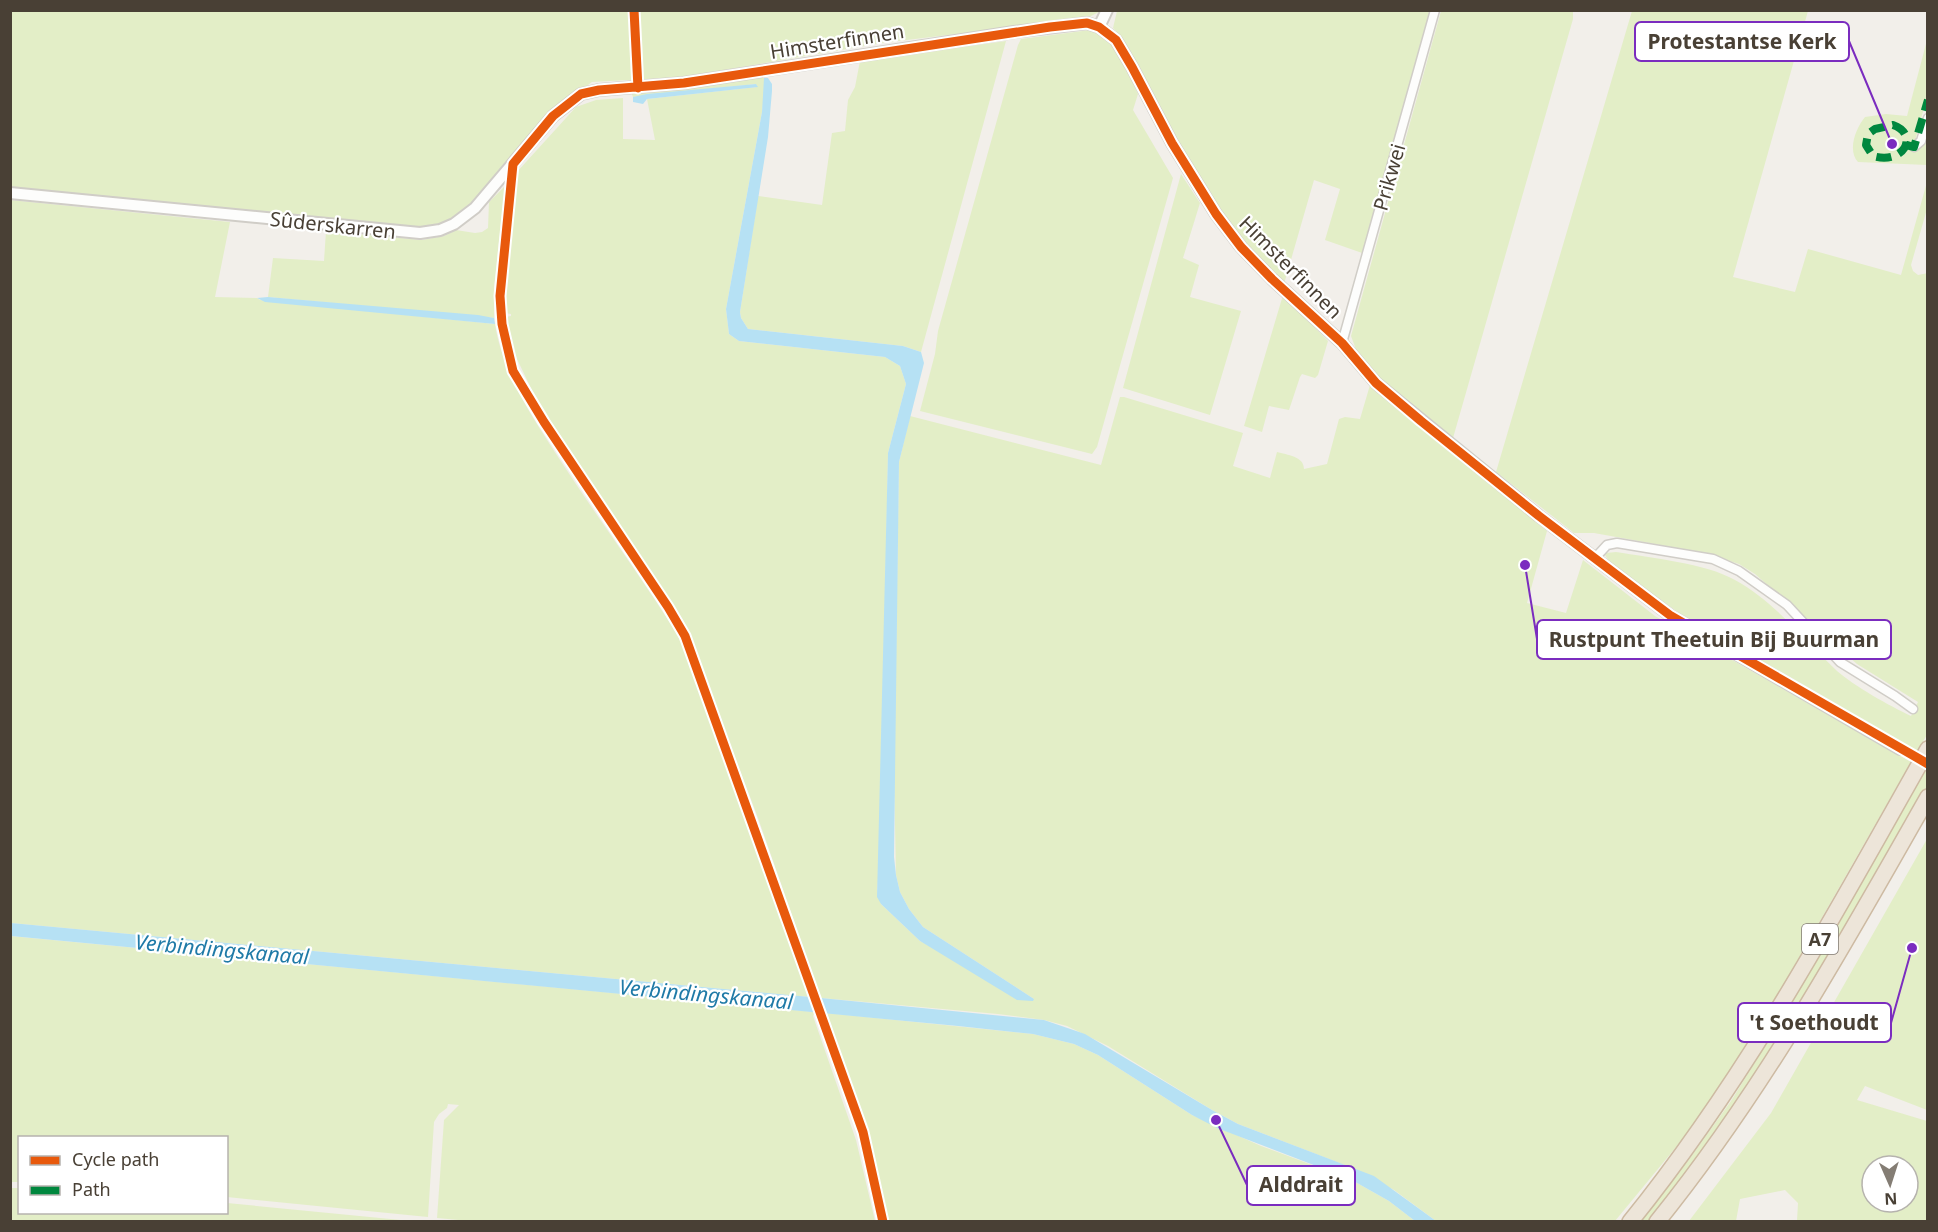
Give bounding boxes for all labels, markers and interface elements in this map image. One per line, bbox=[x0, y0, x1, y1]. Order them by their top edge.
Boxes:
street label: Himsterfinnen bbox=[768, 17, 906, 65]
callout: Protestantse Kerk bbox=[1635, 22, 1849, 61]
text: Protestantse Kerk bbox=[1647, 27, 1838, 55]
street label: Prikwei bbox=[1367, 140, 1411, 214]
street label: Sûderskarren bbox=[269, 205, 397, 245]
street label: Himsterfinnen bbox=[1234, 210, 1348, 324]
callout: Rustpunt Theetuin Bij Buurman bbox=[1537, 620, 1891, 659]
text: Rustpunt Theetuin Bij Buurman bbox=[1549, 625, 1879, 653]
road number: A7 bbox=[1802, 924, 1838, 954]
water label: Verbindingskanaal bbox=[134, 927, 311, 971]
water label: Verbindingskanaal bbox=[618, 972, 795, 1016]
callout: 't Soethoudt bbox=[1738, 1003, 1891, 1042]
text: 't Soethoudt bbox=[1749, 1008, 1879, 1036]
legend bbox=[18, 1136, 228, 1214]
text: Cycle path bbox=[72, 1147, 159, 1171]
north arrow bbox=[1860, 1154, 1920, 1214]
callout: Alddrait bbox=[1247, 1166, 1355, 1205]
text: Alddrait bbox=[1259, 1170, 1343, 1198]
text: Path bbox=[72, 1177, 111, 1201]
text: N bbox=[1884, 1188, 1898, 1210]

